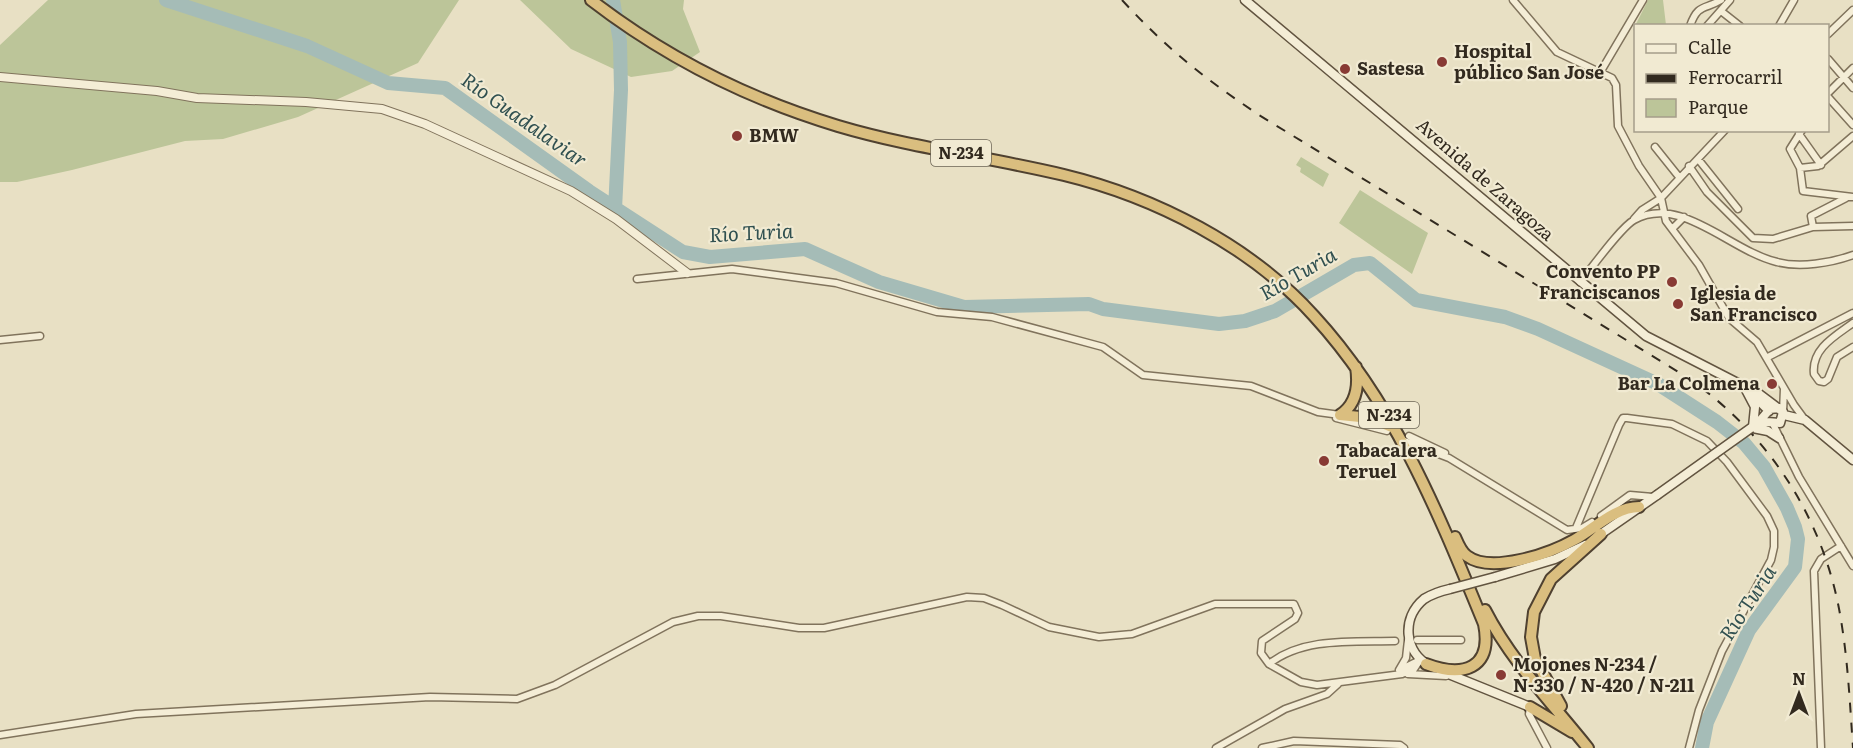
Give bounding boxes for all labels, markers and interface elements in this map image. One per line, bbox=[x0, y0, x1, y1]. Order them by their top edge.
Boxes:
legend bbox=[1634, 24, 1829, 132]
text: Calle bbox=[1688, 33, 1731, 60]
place label: Hospital público San José bbox=[1454, 37, 1604, 85]
place label: Sastesa bbox=[1357, 54, 1425, 81]
marker: Hospital público San José bbox=[1435, 55, 1449, 69]
marker: Sastesa bbox=[1338, 62, 1352, 76]
text: Ferrocarril bbox=[1688, 63, 1782, 90]
water label: Río Guadalaviar bbox=[456, 64, 594, 173]
text: Parque bbox=[1688, 93, 1748, 120]
street label: Avenida de Zaragoza bbox=[1411, 111, 1561, 247]
place label: BMW bbox=[749, 121, 799, 148]
marker: BMW bbox=[730, 129, 744, 143]
road number: N-234 bbox=[931, 140, 991, 166]
water label: Río Turia bbox=[708, 214, 794, 248]
water label: Río Turia bbox=[1253, 238, 1342, 306]
place label: Convento PP Franciscanos bbox=[1539, 257, 1660, 305]
marker: Convento PP Franciscanos bbox=[1665, 275, 1679, 289]
place label: Iglesia de San Francisco bbox=[1690, 279, 1817, 327]
marker: Iglesia de San Francisco bbox=[1671, 297, 1685, 311]
place label: Bar La Colmena bbox=[1617, 369, 1761, 396]
marker: Bar La Colmena bbox=[1765, 377, 1779, 391]
road number: N-234 bbox=[1359, 402, 1419, 428]
place label: Tabacalera Teruel bbox=[1336, 436, 1438, 484]
marker: Tabacalera Teruel bbox=[1317, 454, 1331, 468]
water label: Río Turia bbox=[1711, 558, 1782, 646]
place label: Mojones N-234 / N-330 / N-420 / N-211 bbox=[1513, 650, 1695, 698]
north arrow bbox=[1769, 664, 1829, 724]
text: N bbox=[1792, 666, 1806, 690]
marker: Mojones N-234 / N-330 / N-420 / N-211 bbox=[1494, 668, 1508, 682]

